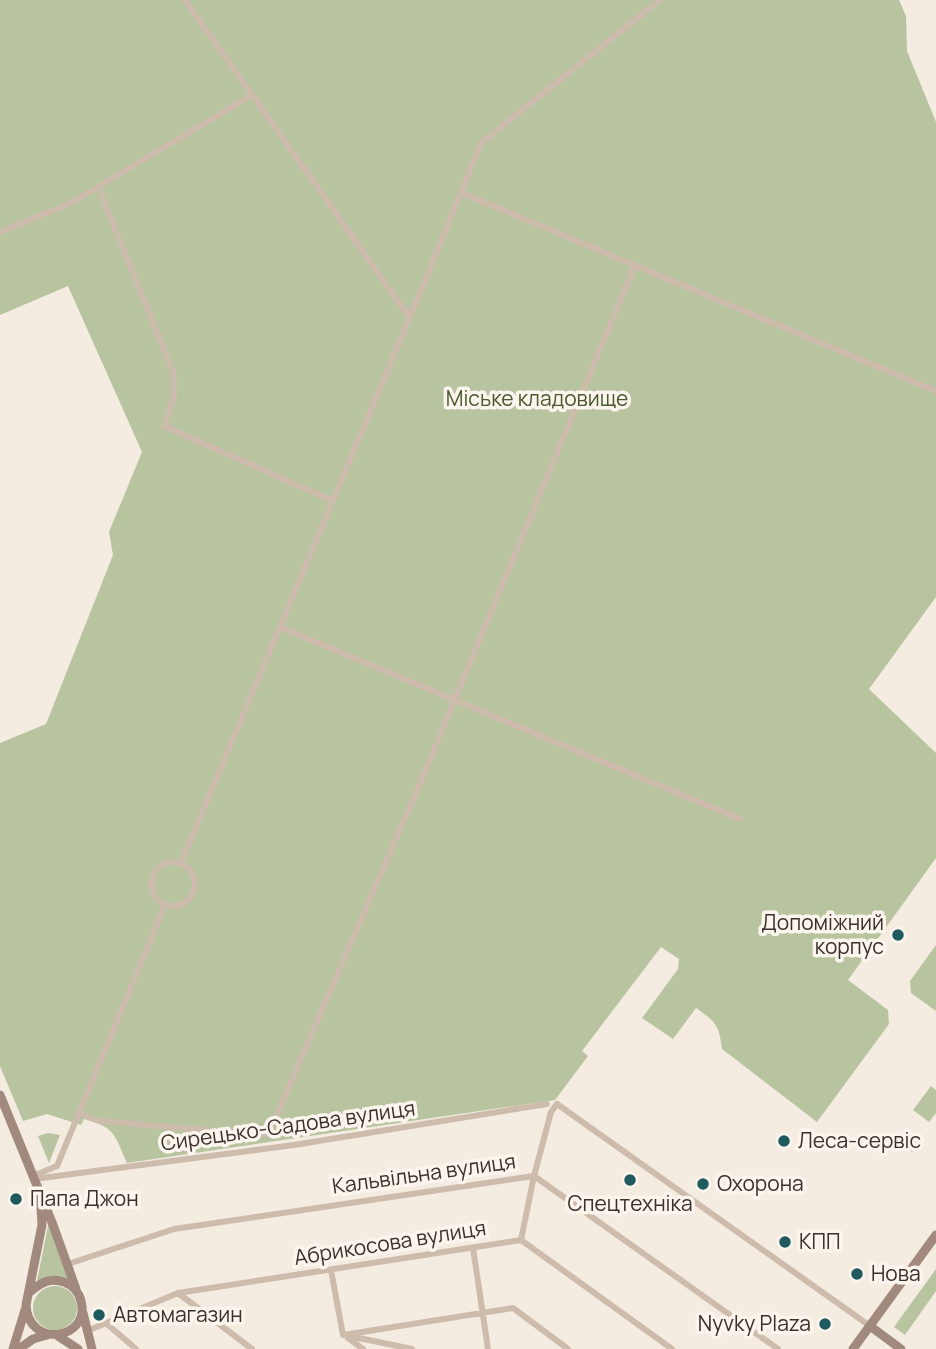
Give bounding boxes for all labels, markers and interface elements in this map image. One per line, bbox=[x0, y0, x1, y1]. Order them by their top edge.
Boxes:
park label: Міське кладовище bbox=[446, 384, 628, 412]
place label: Допоміжний корпус bbox=[761, 908, 884, 960]
marker: Допоміжний корпус bbox=[890, 927, 906, 943]
street label: Сирецько-Садова вулиця bbox=[159, 1093, 417, 1157]
place label: Леса-сервіс bbox=[798, 1126, 921, 1154]
marker: Леса-сервіс bbox=[776, 1133, 792, 1149]
street label: Кальвільна вулиця bbox=[330, 1146, 517, 1200]
place label: Охорона bbox=[717, 1169, 804, 1197]
marker: Спецтехніка bbox=[622, 1172, 638, 1188]
marker: Охорона bbox=[695, 1176, 711, 1192]
place label: Папа Джон bbox=[30, 1184, 139, 1212]
place label: Спецтехніка bbox=[567, 1189, 693, 1217]
marker: Папа Джон bbox=[8, 1191, 24, 1207]
street label: Абрикосова вулиця bbox=[292, 1213, 488, 1271]
place label: КПП bbox=[799, 1227, 841, 1255]
marker: КПП bbox=[777, 1234, 793, 1250]
place label: Нова bbox=[871, 1259, 921, 1287]
marker: Нова bbox=[849, 1266, 865, 1282]
place label: Автомагазин bbox=[113, 1300, 243, 1328]
marker: Автомагазин bbox=[91, 1307, 107, 1323]
place label: Nyvky Plaza bbox=[698, 1309, 811, 1337]
marker: Nyvky Plaza bbox=[817, 1316, 833, 1332]

